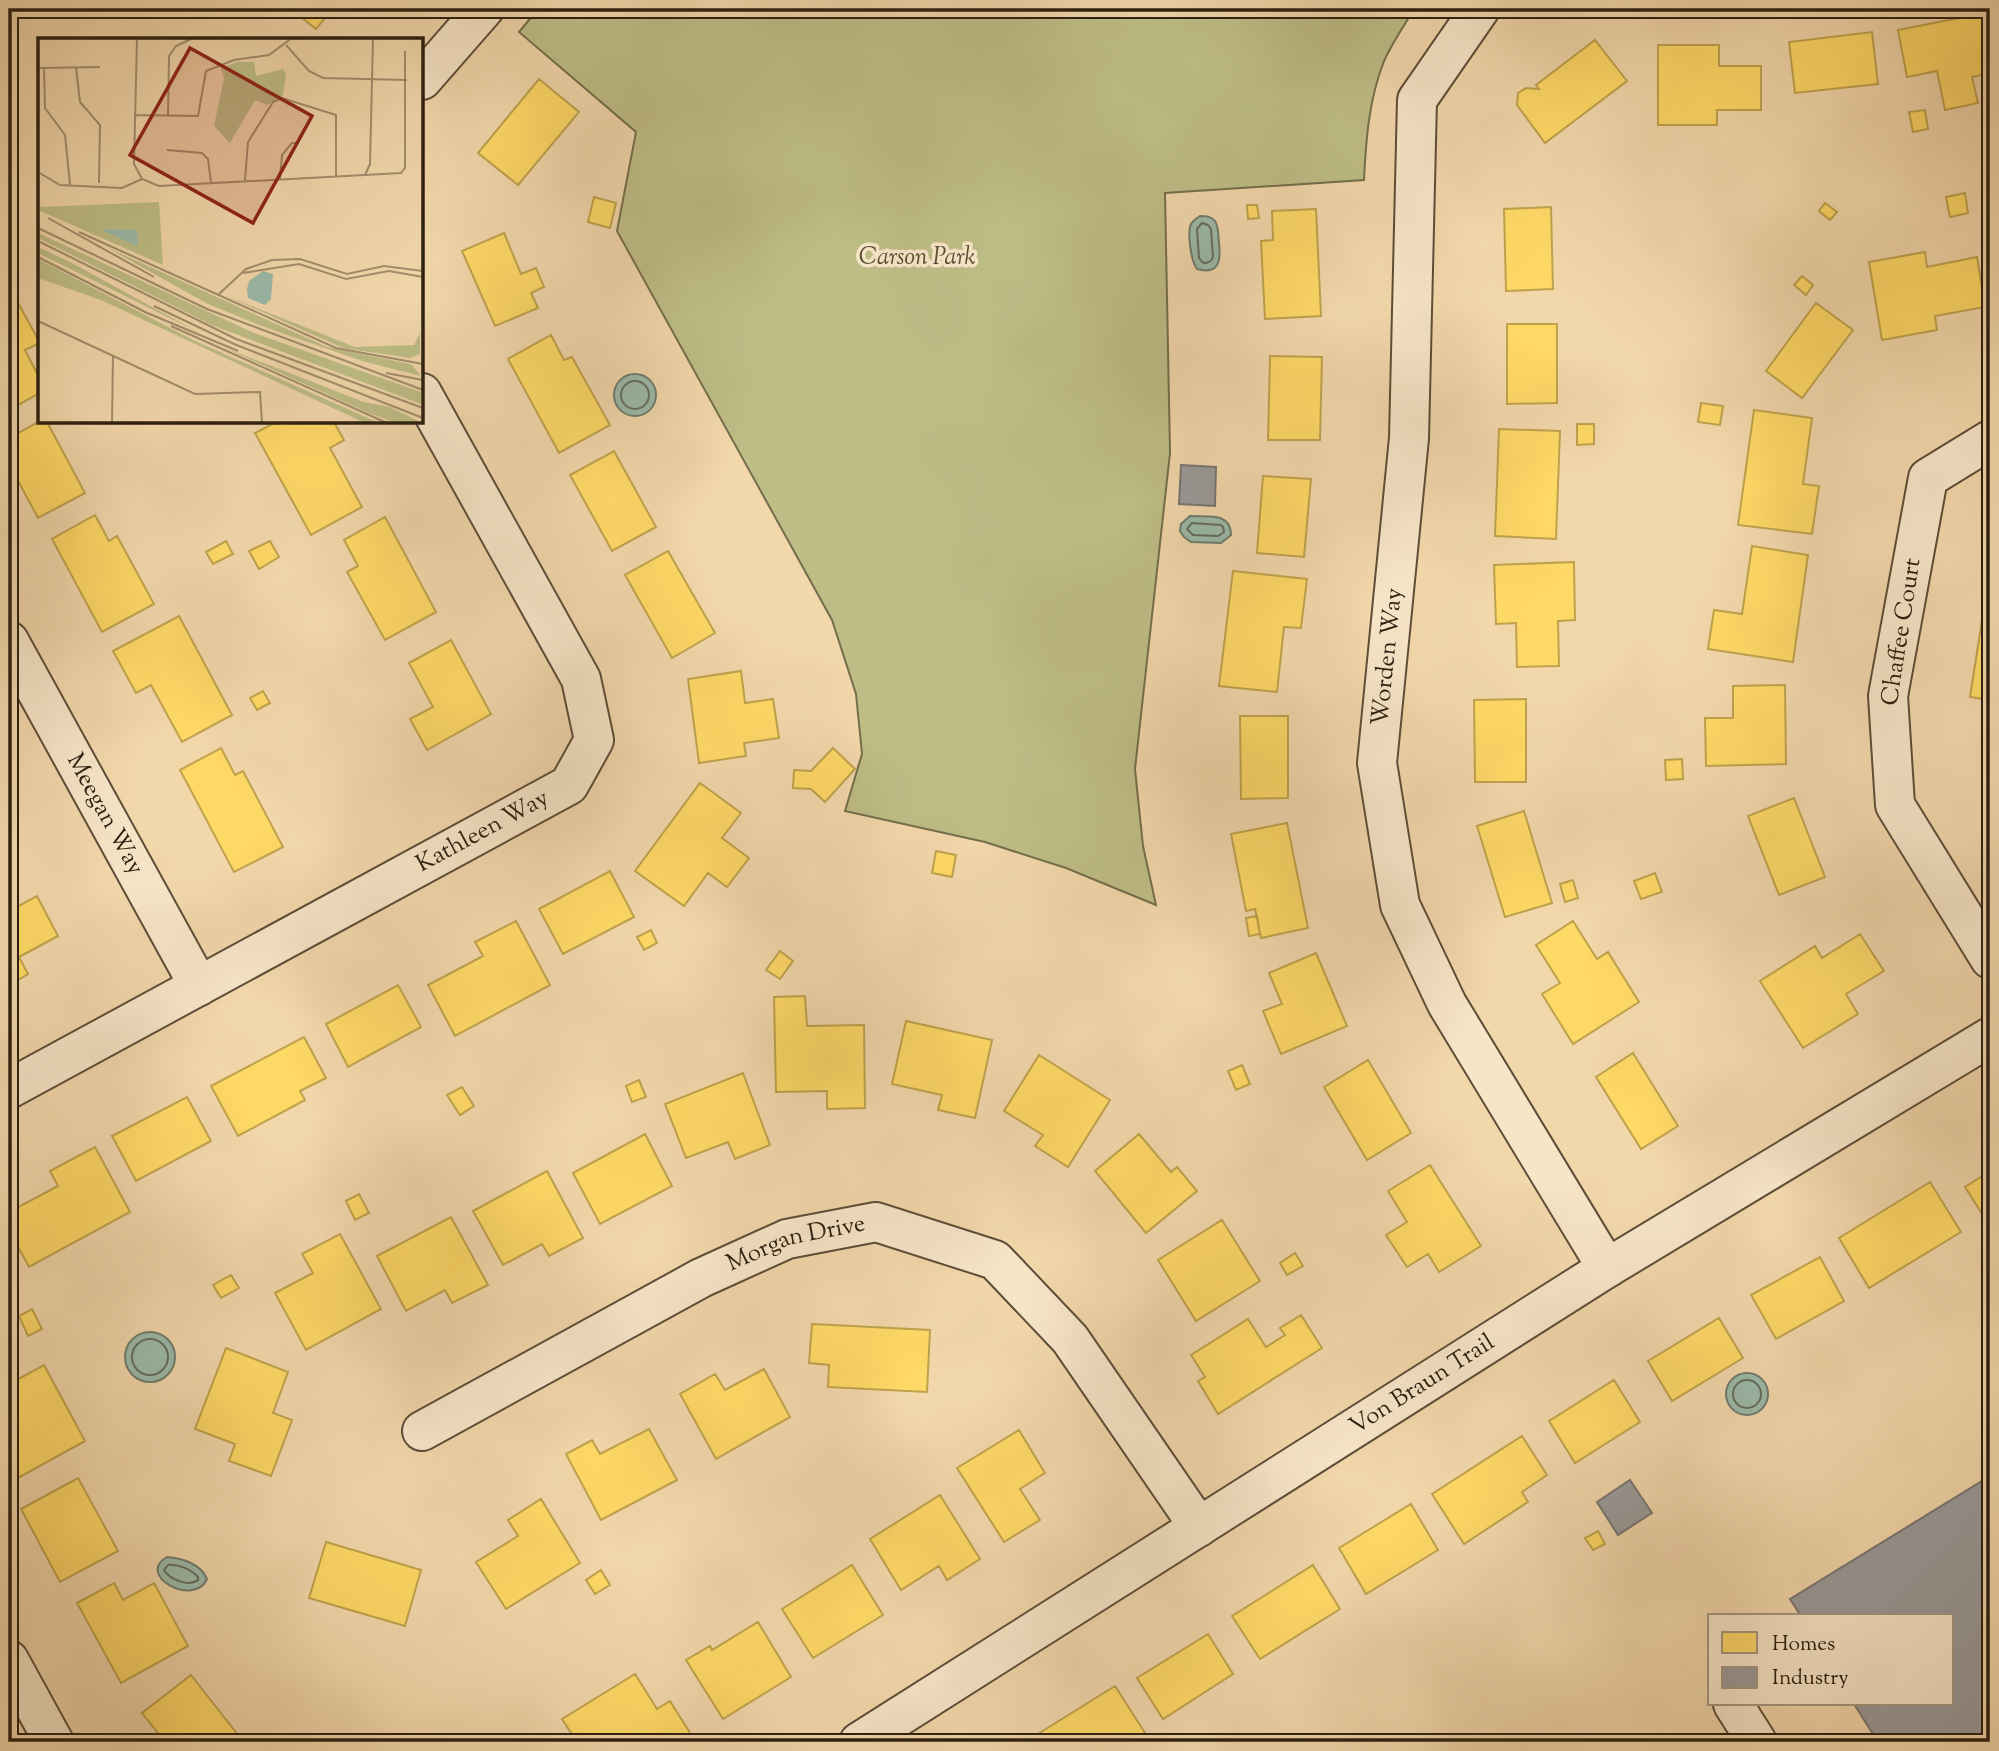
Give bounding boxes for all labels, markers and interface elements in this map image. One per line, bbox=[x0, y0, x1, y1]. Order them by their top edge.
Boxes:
inset map bbox=[38, 38, 424, 424]
park label: Carson Park bbox=[859, 241, 975, 275]
street label: Chaffee Court bbox=[1874, 556, 1930, 708]
street label: Worden Way bbox=[1364, 586, 1412, 727]
street label: Meegan Way bbox=[57, 747, 152, 881]
street label: Kathleen Way bbox=[410, 782, 555, 882]
street label: Morgan Drive bbox=[721, 1207, 868, 1281]
street label: Von Braun Trail bbox=[1343, 1326, 1502, 1444]
legend bbox=[1708, 1614, 1954, 1706]
text: Homes bbox=[1772, 1630, 1835, 1660]
text: Industry bbox=[1772, 1664, 1849, 1694]

